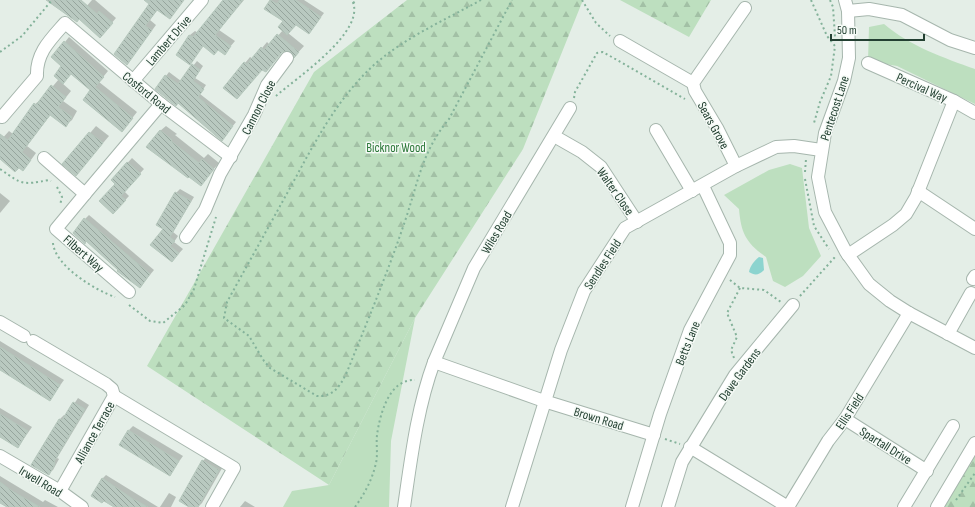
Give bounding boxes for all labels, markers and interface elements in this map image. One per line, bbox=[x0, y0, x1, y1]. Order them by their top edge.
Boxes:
street label: Lambert Drive bbox=[143, 12, 195, 69]
scale bar bbox=[831, 16, 924, 42]
text: 50 m bbox=[837, 23, 857, 38]
street label: Cosford Road bbox=[119, 68, 174, 117]
street label: Percival Way bbox=[894, 70, 950, 106]
street label: Pentecost Lane bbox=[817, 74, 853, 143]
street label: Cannon Close bbox=[238, 77, 279, 137]
street label: Sears Grove bbox=[694, 99, 733, 152]
park label: Bicknor Wood bbox=[366, 140, 426, 156]
street label: Walter Close bbox=[593, 165, 637, 218]
street label: Wiles Road bbox=[478, 208, 516, 257]
street label: Filbert Way bbox=[60, 232, 107, 276]
street label: Sendles Field bbox=[581, 236, 625, 293]
street label: Betts Lane bbox=[672, 319, 704, 368]
street label: Dawe Gardens bbox=[715, 345, 765, 404]
street label: Ellis Field bbox=[832, 390, 868, 433]
street label: Alliance Terrace bbox=[71, 399, 118, 467]
street label: Brown Road bbox=[572, 404, 626, 434]
street label: Spartall Drive bbox=[856, 424, 914, 468]
street label: Irwell Road bbox=[16, 463, 65, 501]

